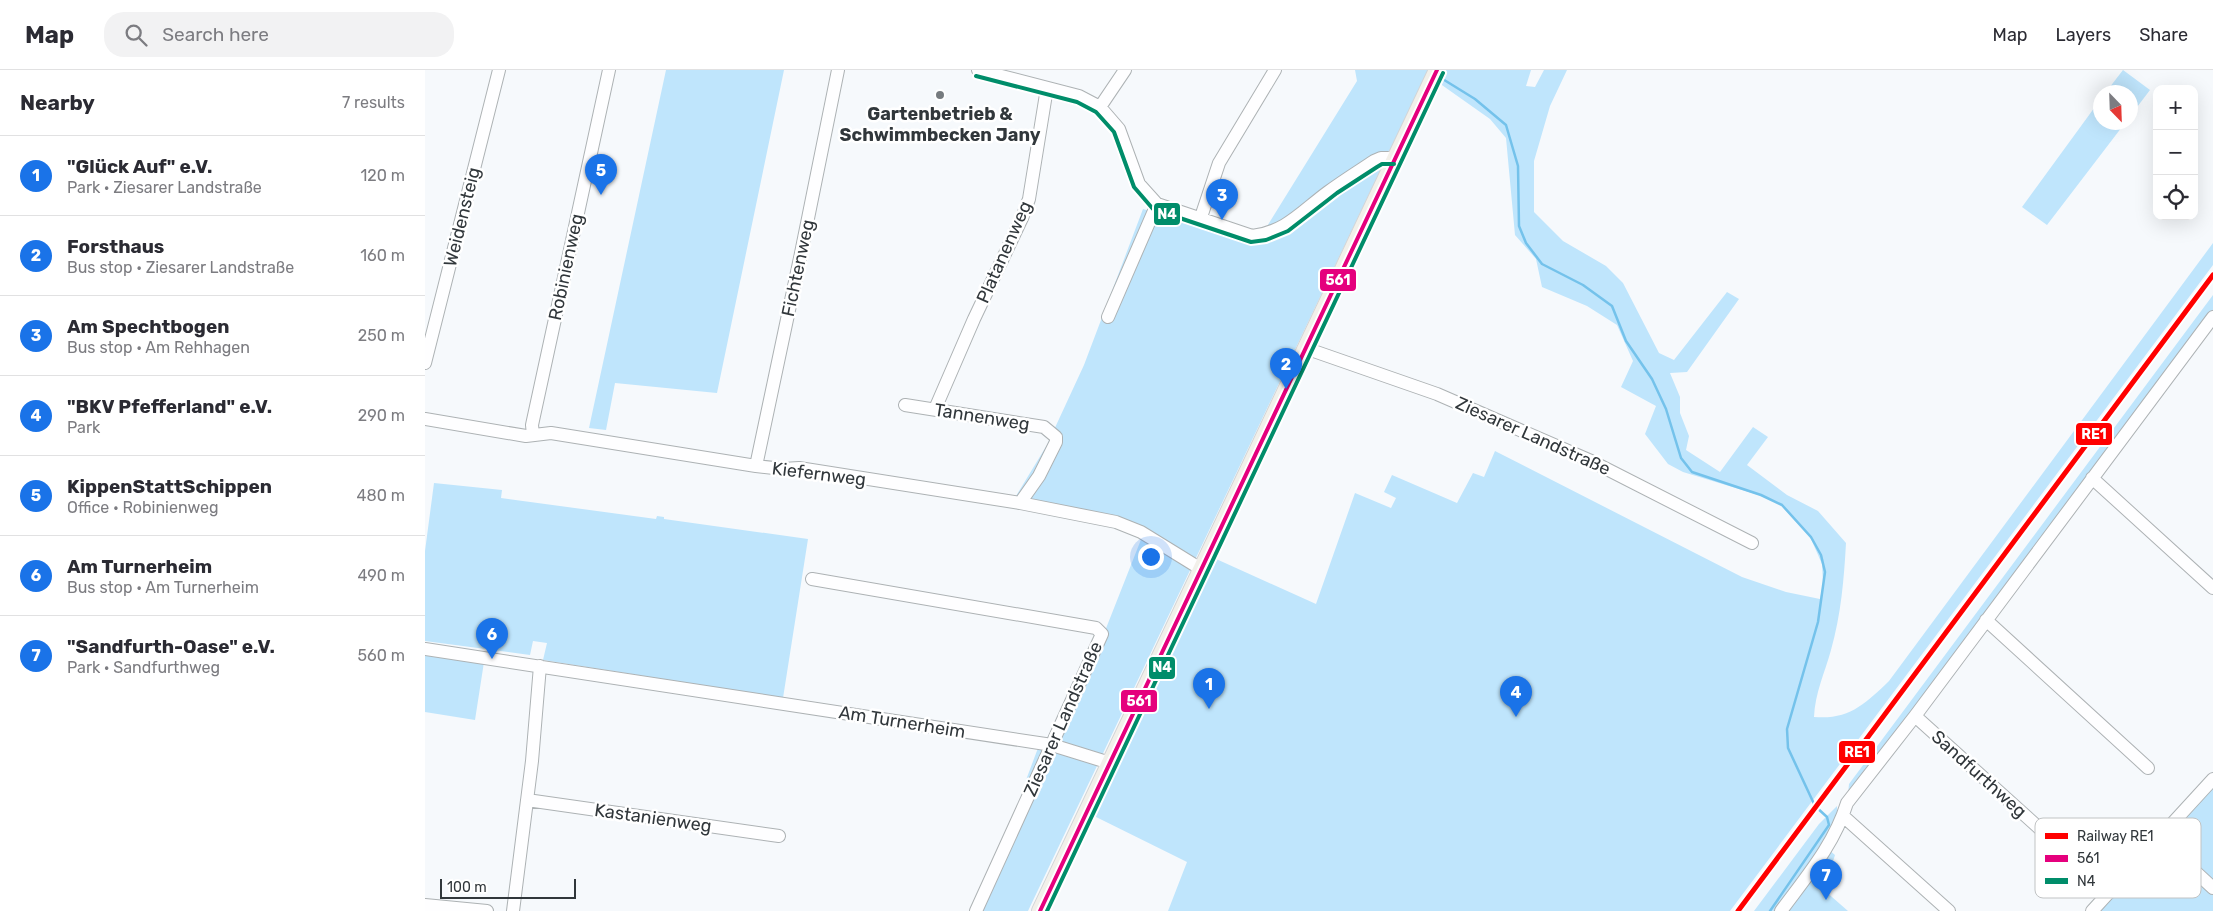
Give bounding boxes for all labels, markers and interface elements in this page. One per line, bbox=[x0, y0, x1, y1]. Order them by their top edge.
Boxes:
search box bbox=[104, 12, 454, 57]
text: Map bbox=[25, 21, 74, 49]
icon: search bbox=[122, 21, 150, 49]
text: Search here bbox=[162, 23, 269, 46]
text: Map bbox=[1993, 24, 2028, 46]
text: Layers bbox=[2056, 24, 2111, 46]
text: Share bbox=[2139, 24, 2188, 46]
north arrow bbox=[2093, 85, 2138, 130]
map controls bbox=[2153, 85, 2198, 220]
button: + bbox=[2153, 85, 2198, 130]
marker: Gartenbetrieb & Schwimmbecken Jany bbox=[934, 89, 946, 101]
text: Nearby bbox=[20, 90, 95, 115]
text: 7 results bbox=[342, 93, 405, 112]
place label: Gartenbetrieb & Schwimmbecken Jany bbox=[840, 103, 1041, 146]
button: − bbox=[2153, 130, 2198, 175]
pin: 5 bbox=[585, 154, 617, 195]
text: "Glück Auf" e.V. bbox=[67, 155, 213, 178]
street label: Weidensteig bbox=[439, 165, 485, 269]
text: 1 bbox=[32, 166, 40, 185]
text: 120 m bbox=[360, 166, 405, 185]
button: locate bbox=[2153, 175, 2198, 220]
text: Park · Ziesarer Landstraße bbox=[67, 178, 262, 197]
pin: 3 bbox=[1206, 179, 1238, 220]
street label: Platanenweg bbox=[972, 197, 1036, 307]
line badge: N4 bbox=[1153, 202, 1181, 226]
text: N4 bbox=[1157, 206, 1177, 223]
street label: Robinienweg bbox=[544, 212, 588, 322]
street label: Fichtenweg bbox=[777, 218, 819, 318]
text: Forsthaus bbox=[67, 235, 164, 258]
text: 2 bbox=[31, 246, 41, 265]
text: 160 m bbox=[360, 246, 405, 265]
text: Bus stop · Ziesarer Landstraße bbox=[67, 258, 294, 277]
line badge: 561 bbox=[1319, 268, 1357, 292]
text: 561 bbox=[1326, 272, 1350, 289]
text: Am Spechtbogen bbox=[67, 315, 229, 338]
text: 3 bbox=[31, 326, 41, 345]
text: 250 m bbox=[358, 326, 405, 345]
text: Bus stop · Am Rehhagen bbox=[67, 338, 250, 357]
pin: 2 bbox=[1270, 348, 1302, 389]
street label: Ziesarer Landstraße bbox=[1452, 392, 1614, 480]
text: "BKV Pfefferland" e.V. bbox=[67, 395, 272, 418]
street label: Tannenweg bbox=[933, 399, 1031, 435]
text: 4 bbox=[31, 406, 41, 425]
text: 290 m bbox=[358, 406, 405, 425]
text: Park bbox=[67, 418, 100, 437]
line badge: RE1 bbox=[2075, 422, 2113, 446]
text: RE1 bbox=[2081, 426, 2107, 443]
street label: Kiefernweg bbox=[771, 457, 867, 491]
text: KippenStattSchippen bbox=[67, 475, 272, 498]
text: 5 bbox=[31, 486, 41, 505]
text: 480 m bbox=[357, 486, 405, 505]
text: Office · Robinienweg bbox=[67, 498, 219, 517]
your location bbox=[1138, 544, 1164, 570]
text: Am Turnerheim bbox=[67, 555, 212, 578]
text: 6 bbox=[31, 566, 41, 585]
text: 490 m bbox=[357, 566, 405, 585]
text: Bus stop · Am Turnerheim bbox=[67, 578, 259, 597]
pin: 6 bbox=[476, 618, 508, 659]
text: "Sandfurth-Oase" e.V. bbox=[67, 635, 275, 658]
street label: Ziesarer Landstraße bbox=[1019, 638, 1107, 800]
text: 7 bbox=[31, 646, 41, 665]
text: 560 m bbox=[358, 646, 405, 665]
line badge: N4 bbox=[1148, 656, 1176, 680]
text: Park · Sandfurthweg bbox=[67, 658, 220, 677]
text: N4 bbox=[1152, 659, 1172, 676]
pin: 1 bbox=[1193, 668, 1225, 709]
pin: 4 bbox=[1500, 676, 1532, 717]
line badge: 561 bbox=[1120, 689, 1158, 713]
text: 561 bbox=[1127, 693, 1151, 710]
street label: Am Turnerheim bbox=[837, 701, 967, 743]
street label: Sandfurthweg bbox=[1927, 726, 2031, 822]
line badge: RE1 bbox=[1838, 740, 1876, 764]
text: RE1 bbox=[1844, 744, 1870, 761]
street label: Kastanienweg bbox=[593, 799, 713, 837]
legend bbox=[2035, 818, 2201, 898]
text: Railway RE1 bbox=[2077, 828, 2154, 845]
text: 561 bbox=[2077, 850, 2099, 867]
pin: 7 bbox=[1810, 859, 1842, 900]
text: N4 bbox=[2077, 873, 2096, 890]
scale bar bbox=[440, 876, 576, 899]
text: 100 m bbox=[447, 879, 487, 896]

